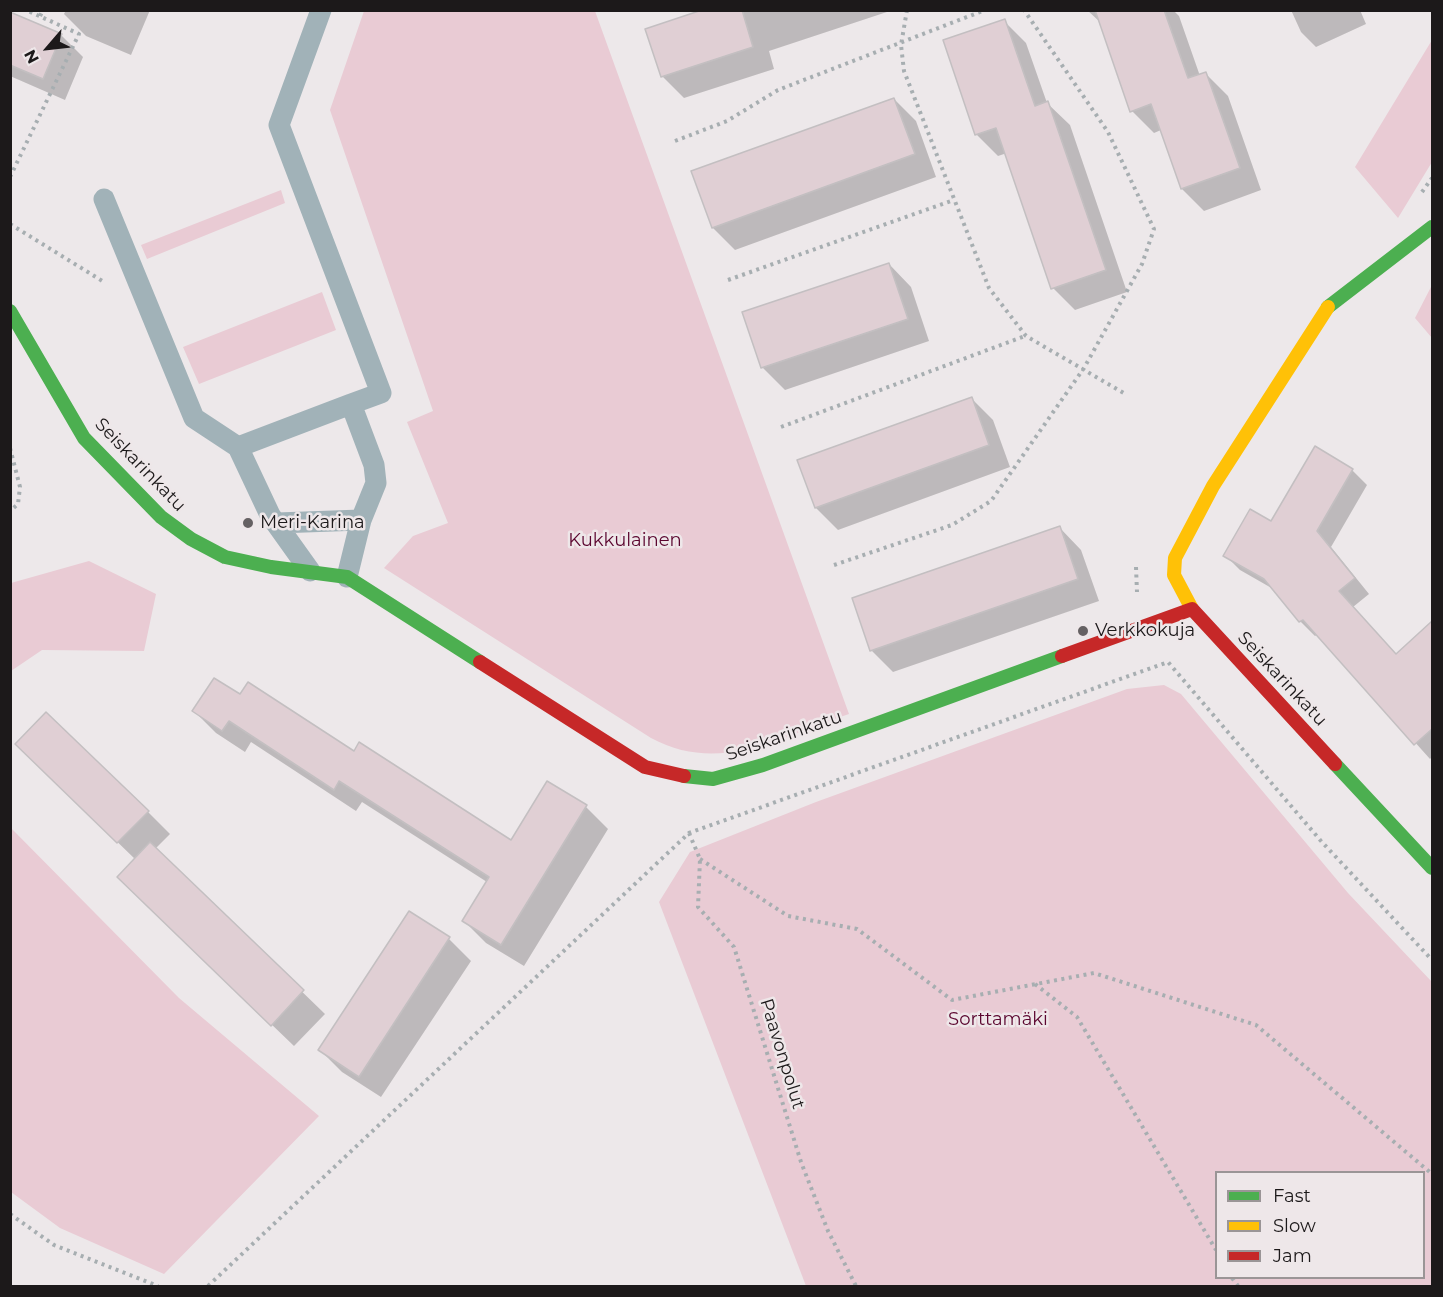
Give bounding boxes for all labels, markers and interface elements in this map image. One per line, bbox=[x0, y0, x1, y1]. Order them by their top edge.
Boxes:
north arrow bbox=[18, 18, 78, 78]
text: N bbox=[20, 47, 43, 67]
street label: Seiskarinkatu bbox=[90, 414, 190, 516]
place label: Meri-Karina bbox=[260, 512, 365, 534]
marker: Meri-Karina bbox=[241, 516, 255, 530]
park label: Kukkulainen bbox=[568, 530, 682, 552]
place label: Verkkokuja bbox=[1095, 620, 1195, 642]
marker: Verkkokuja bbox=[1076, 624, 1090, 638]
street label: Seiskarinkatu bbox=[1233, 627, 1331, 731]
street label: Seiskarinkatu bbox=[723, 706, 845, 766]
street label: Paavonpolut bbox=[755, 996, 809, 1112]
park label: Sorttamäki bbox=[948, 1009, 1048, 1031]
legend bbox=[1215, 1171, 1425, 1279]
text: Fast bbox=[1273, 1185, 1311, 1207]
text: Slow bbox=[1273, 1215, 1316, 1237]
text: Jam bbox=[1273, 1245, 1312, 1267]

